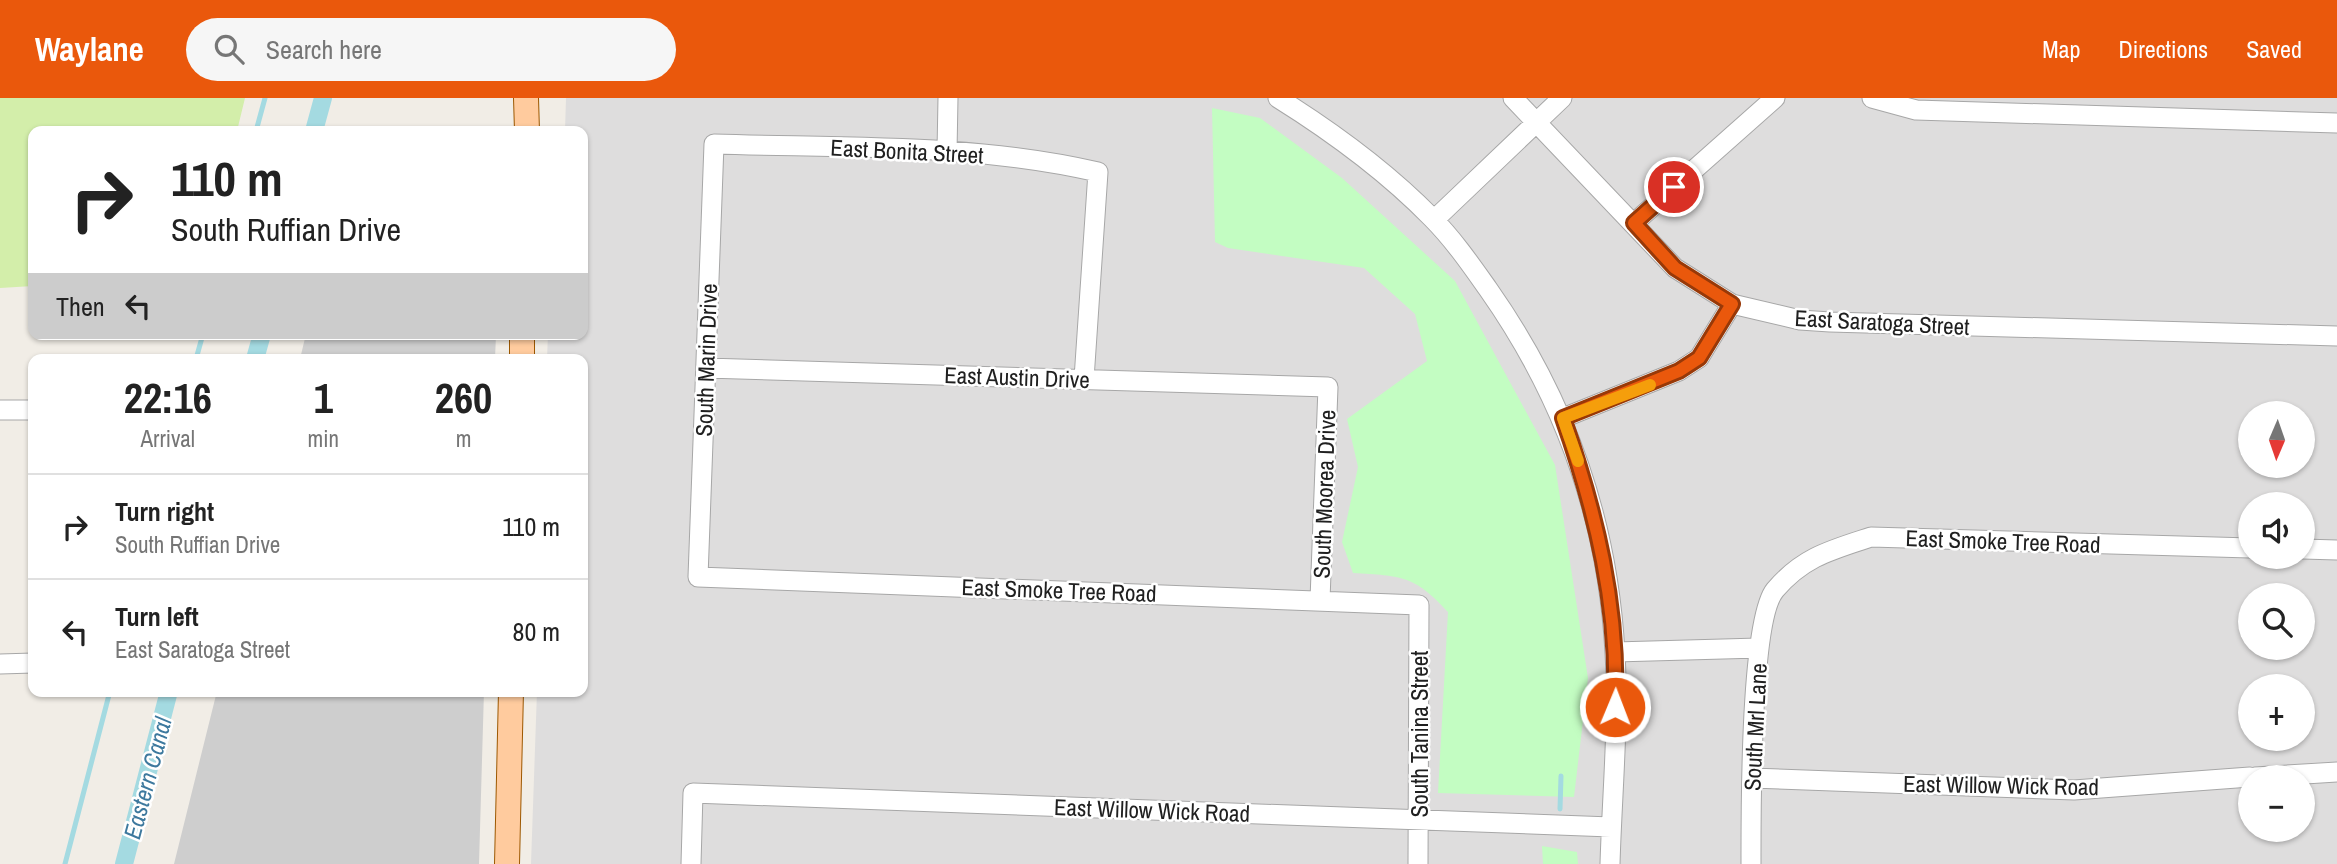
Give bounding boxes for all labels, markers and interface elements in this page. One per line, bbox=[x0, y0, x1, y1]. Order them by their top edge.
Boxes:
search box bbox=[186, 18, 676, 81]
text: Waylane bbox=[35, 27, 144, 71]
icon: search bbox=[210, 30, 248, 68]
text: Search here bbox=[266, 32, 382, 67]
text: Map bbox=[2042, 33, 2080, 65]
text: Directions bbox=[2118, 33, 2208, 65]
text: Saved bbox=[2246, 33, 2302, 65]
street label: East Bonita Street bbox=[830, 132, 984, 170]
text: 110 m bbox=[171, 145, 283, 211]
icon: right bbox=[56, 154, 147, 245]
pin bbox=[1644, 157, 1704, 217]
icon: arrive bbox=[1655, 168, 1693, 206]
text: South Ruffian Drive bbox=[171, 208, 401, 251]
street label: South Marin Drive bbox=[688, 283, 724, 437]
icon: left bbox=[119, 287, 157, 325]
text: Then bbox=[56, 289, 105, 324]
street label: East Saratoga Street bbox=[1794, 302, 1970, 342]
street label: East Austin Drive bbox=[944, 359, 1090, 395]
text: 22:16 bbox=[124, 370, 212, 426]
text: 1 bbox=[314, 370, 333, 426]
text: 260 bbox=[435, 370, 492, 426]
north arrow bbox=[2238, 401, 2315, 478]
map controls bbox=[2238, 401, 2315, 842]
street label: South Moorea Drive bbox=[1306, 409, 1342, 579]
text: Arrival bbox=[141, 423, 195, 454]
text: min bbox=[308, 423, 339, 454]
text: m bbox=[456, 423, 471, 454]
button: sound bbox=[2238, 492, 2315, 569]
text: Turn right bbox=[115, 494, 214, 529]
icon: right bbox=[56, 508, 94, 546]
text: 110 m bbox=[502, 509, 560, 544]
street label: East Smoke Tree Road bbox=[1905, 522, 2101, 560]
text: South Ruffian Drive bbox=[115, 529, 280, 560]
street label: East Smoke Tree Road bbox=[961, 571, 1157, 609]
button: search bbox=[2238, 583, 2315, 660]
text: Turn left bbox=[115, 599, 199, 634]
icon: left bbox=[56, 613, 94, 651]
text: 80 m bbox=[513, 614, 560, 649]
text: East Saratoga Street bbox=[115, 634, 290, 665]
street label: South Tanina Street bbox=[1404, 651, 1435, 817]
street label: South Mrl Lane bbox=[1736, 662, 1774, 792]
position arrow bbox=[1578, 670, 1652, 744]
button: + bbox=[2238, 674, 2315, 751]
water label: Eastern Canal bbox=[115, 713, 179, 842]
button: − bbox=[2238, 765, 2315, 842]
street label: East Willow Wick Road bbox=[1903, 768, 2099, 802]
street label: East Willow Wick Road bbox=[1054, 791, 1250, 829]

